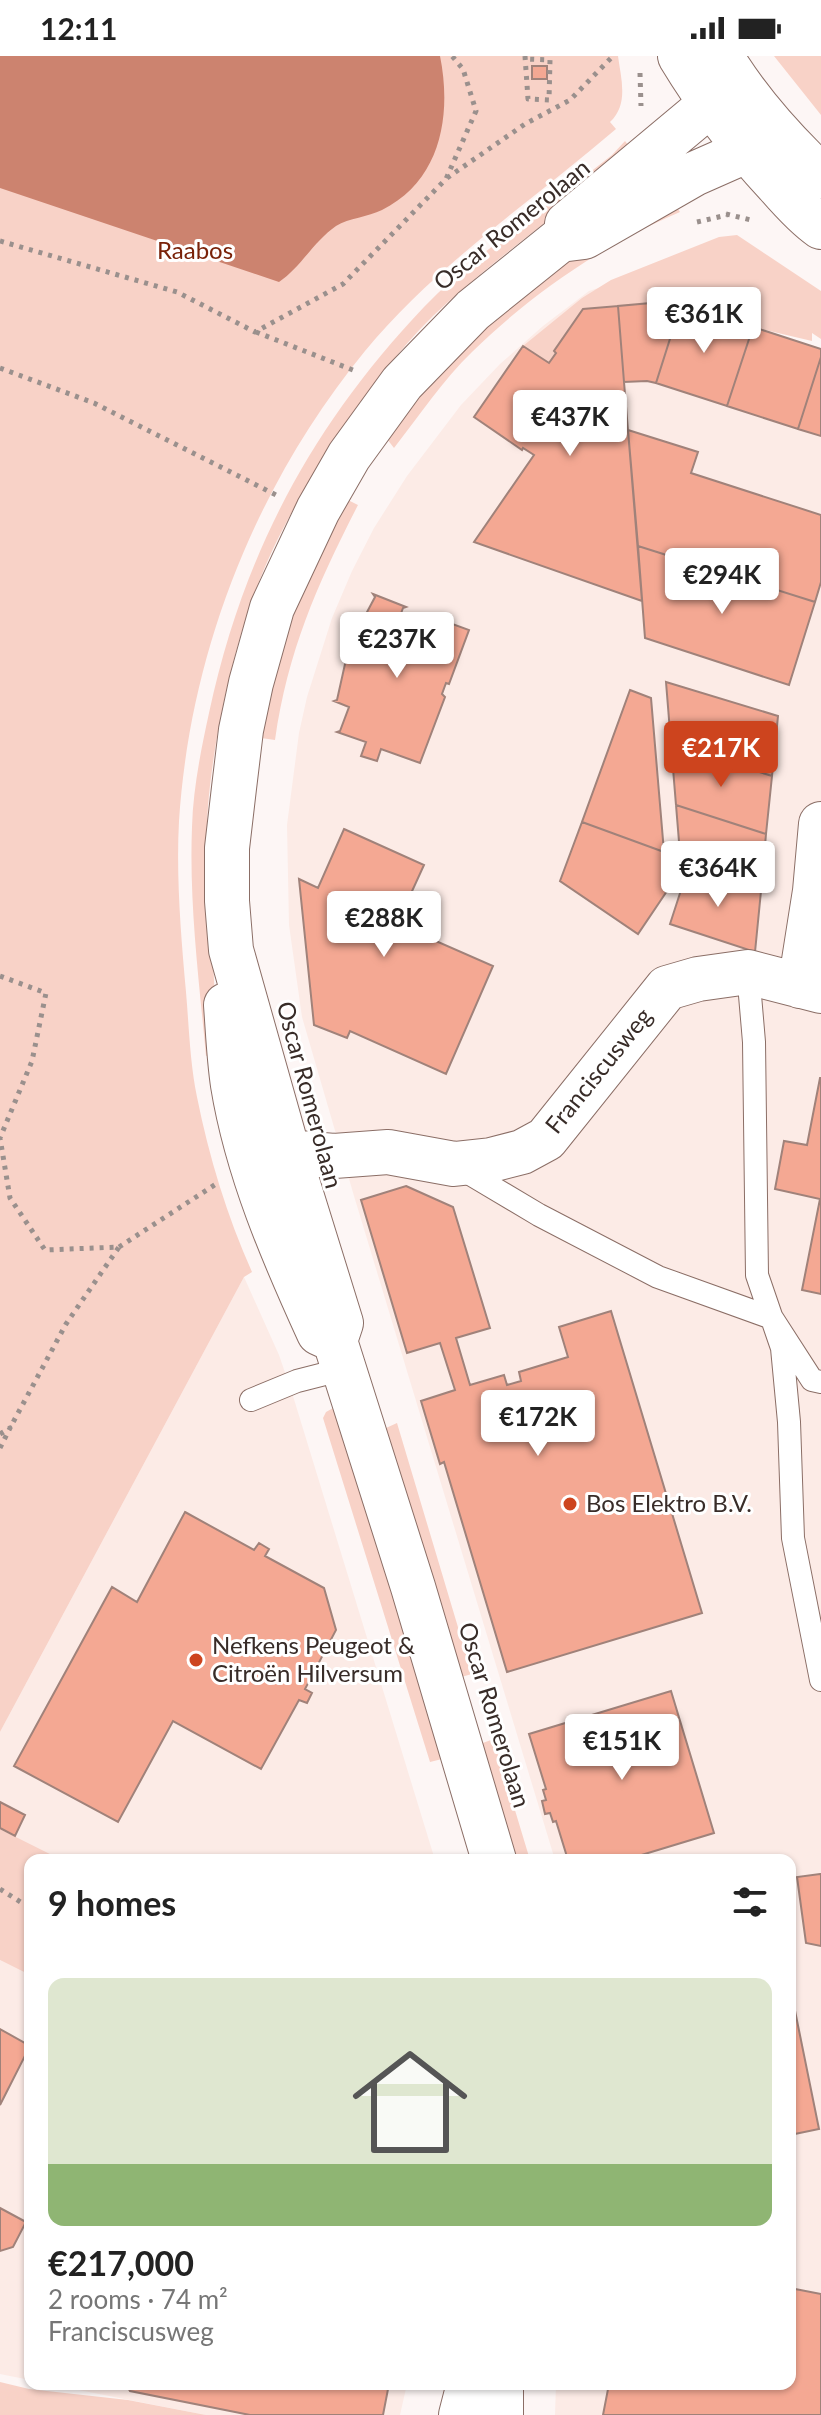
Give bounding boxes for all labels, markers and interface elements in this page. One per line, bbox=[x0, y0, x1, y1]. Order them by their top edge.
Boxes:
text: 12:11 bbox=[40, 10, 117, 46]
street label: Oscar Romerolaan bbox=[427, 152, 595, 296]
park label: Raabos bbox=[157, 235, 233, 264]
pin: €361K bbox=[648, 287, 760, 355]
text: €361K bbox=[665, 297, 743, 329]
pin: €437K bbox=[514, 390, 626, 458]
text: €437K bbox=[531, 400, 609, 432]
pin: €294K bbox=[666, 548, 778, 616]
text: €294K bbox=[683, 558, 761, 590]
pin: €237K bbox=[341, 612, 453, 680]
text: €237K bbox=[358, 622, 436, 654]
pin: €217K bbox=[665, 721, 777, 789]
text: €217K bbox=[682, 731, 760, 763]
pin: €364K bbox=[662, 841, 774, 909]
text: €364K bbox=[679, 851, 757, 883]
pin: €288K bbox=[328, 891, 440, 959]
text: €288K bbox=[345, 901, 423, 933]
street label: Oscar Romerolaan bbox=[272, 998, 349, 1191]
street label: Franciscusweg bbox=[538, 1001, 657, 1139]
pin: €172K bbox=[482, 1390, 594, 1458]
text: €172K bbox=[499, 1400, 577, 1432]
place label: Bos Elektro B.V. bbox=[586, 1488, 752, 1517]
marker: Bos Elektro B.V. bbox=[561, 1495, 579, 1513]
street label: Oscar Romerolaan bbox=[453, 1618, 537, 1811]
place label: Nefkens Peugeot & Citroën Hilversum bbox=[212, 1630, 415, 1687]
marker: Nefkens Peugeot & Citroën Hilversum bbox=[187, 1651, 205, 1669]
pin: €151K bbox=[566, 1714, 678, 1782]
text: €151K bbox=[583, 1724, 661, 1756]
icon: filters bbox=[728, 1880, 772, 1924]
text: 9 homes bbox=[48, 1882, 176, 1923]
icon: home bbox=[338, 2030, 482, 2174]
text: €217,000 bbox=[48, 2242, 194, 2283]
text: 2 rooms · 74 m² bbox=[48, 2283, 228, 2315]
text: Franciscusweg bbox=[48, 2315, 214, 2347]

